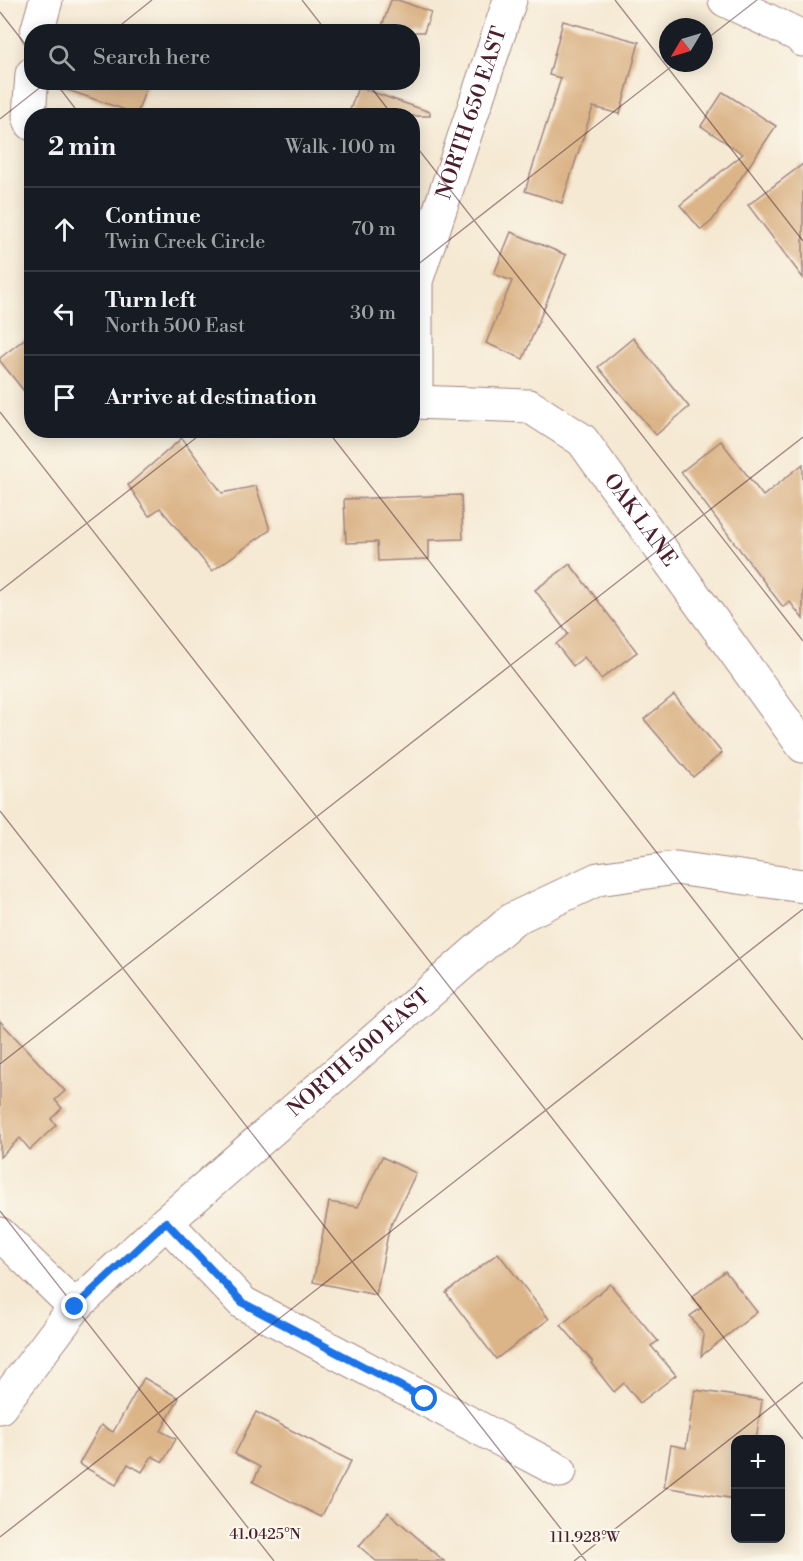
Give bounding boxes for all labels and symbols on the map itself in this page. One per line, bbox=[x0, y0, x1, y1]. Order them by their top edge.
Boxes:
north arrow bbox=[659, 18, 713, 72]
street label: NORTH 650 EAST bbox=[431, 23, 513, 203]
street label: OAK LANE bbox=[598, 469, 682, 572]
street label: NORTH 500 EAST bbox=[282, 984, 436, 1123]
route end bbox=[61, 1293, 87, 1319]
route start bbox=[411, 1385, 437, 1411]
text: 41.0425°N bbox=[229, 1525, 301, 1544]
text: 111.928°W bbox=[550, 1528, 620, 1547]

